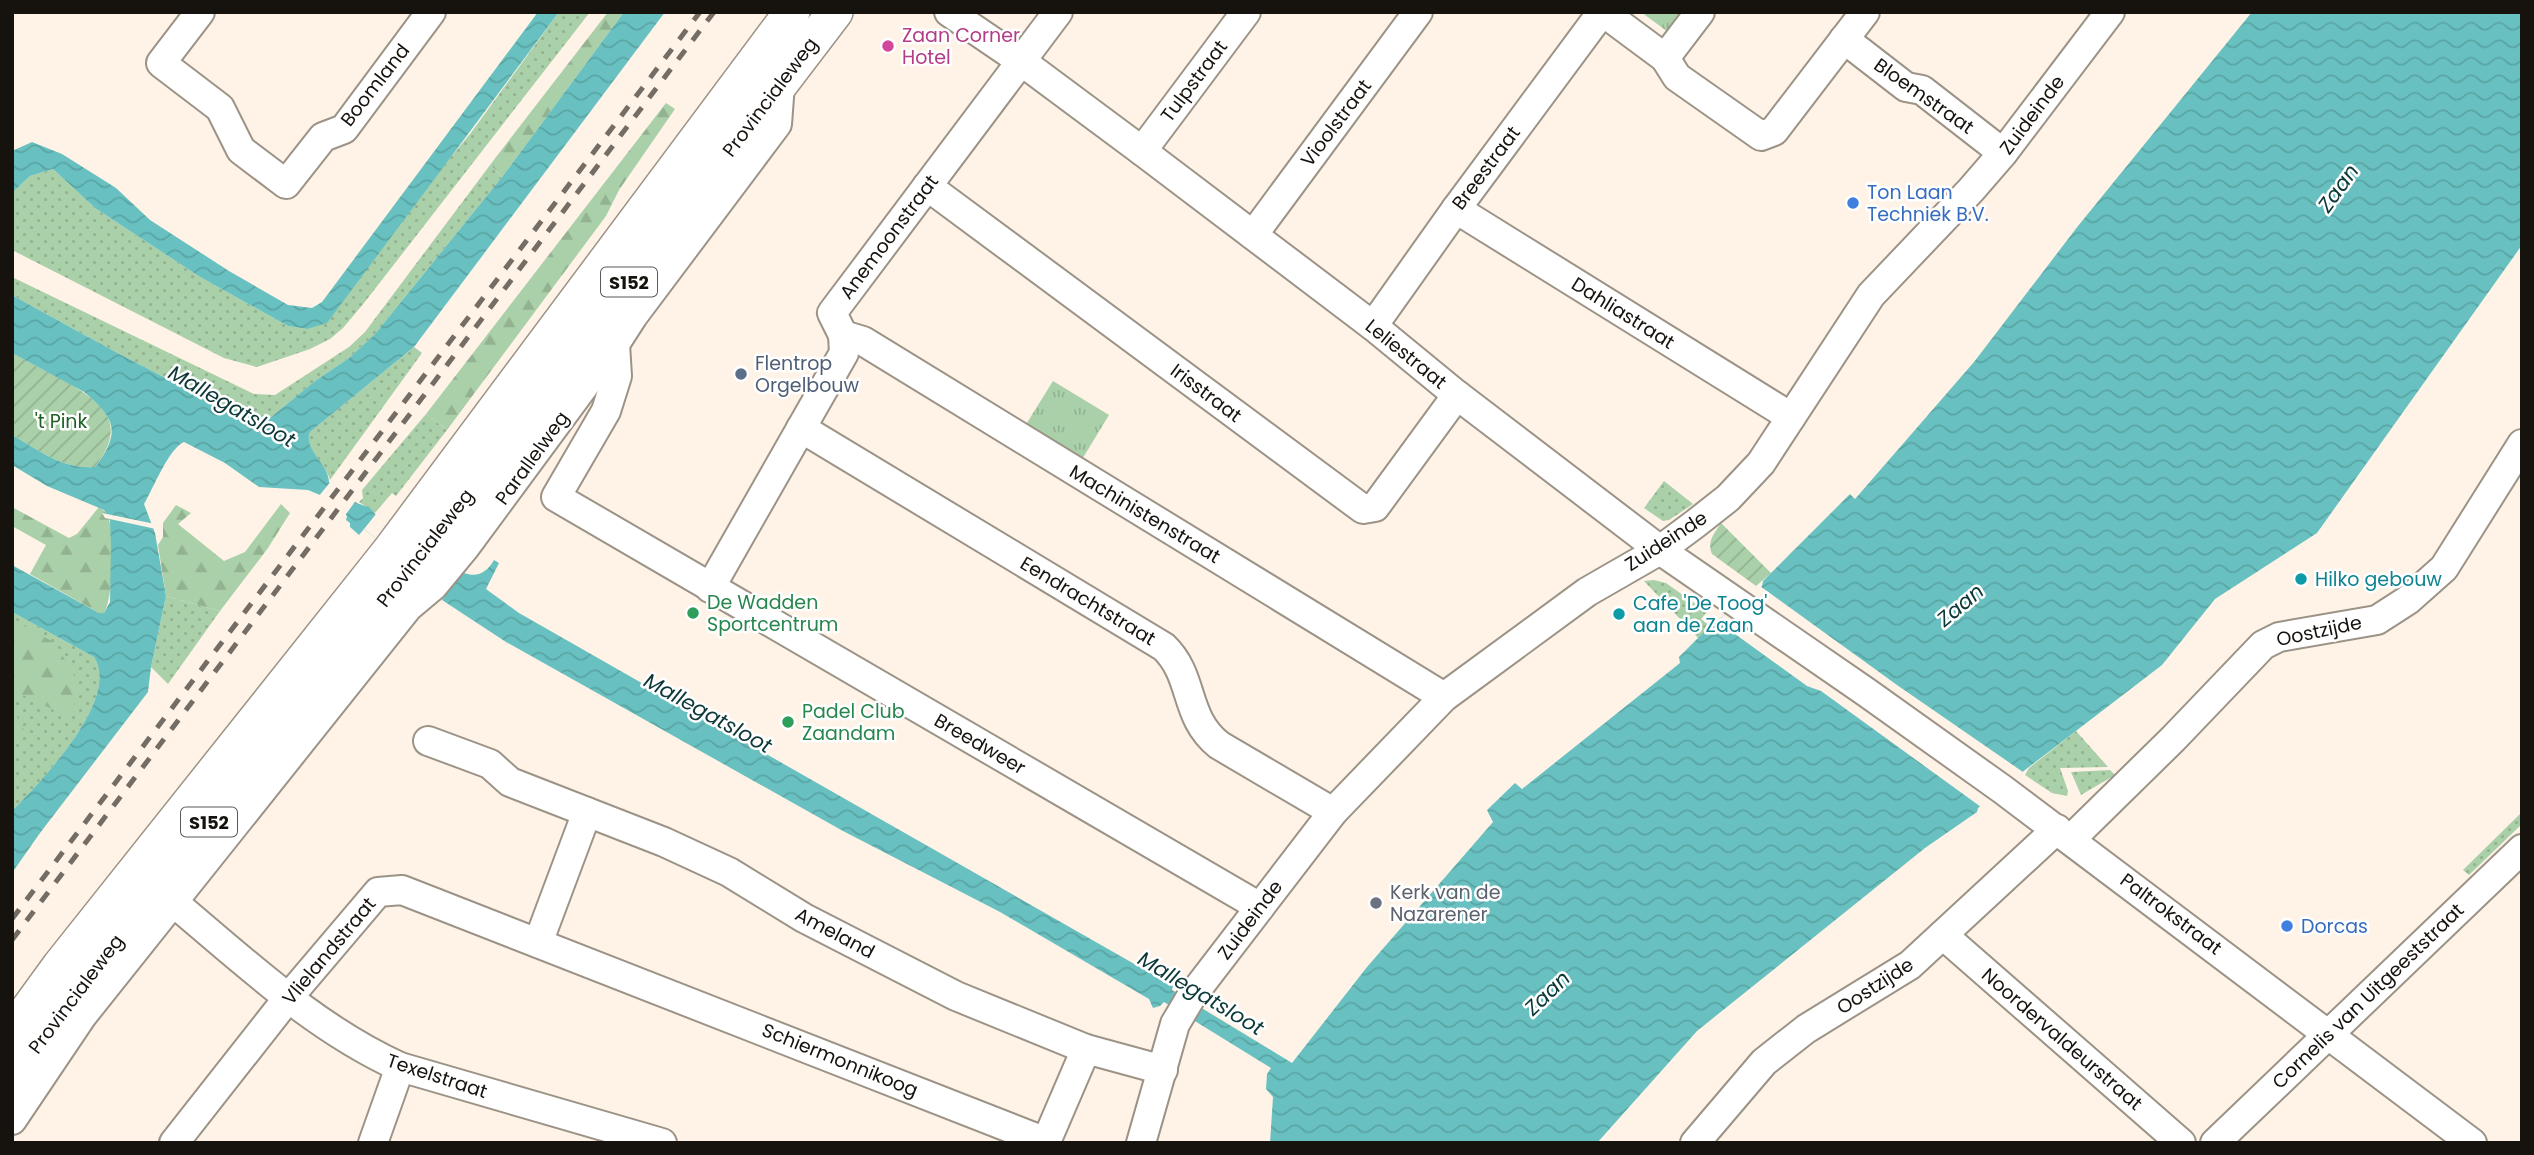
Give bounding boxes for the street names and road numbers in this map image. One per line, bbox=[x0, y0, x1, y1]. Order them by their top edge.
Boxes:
street label: Provincialeweg bbox=[716, 32, 824, 162]
street label: Tulpstraat bbox=[1154, 34, 1234, 128]
street label: Boomland bbox=[334, 38, 416, 132]
street label: Bloemstraat bbox=[1869, 52, 1979, 140]
street label: Zuideinde bbox=[1993, 70, 2071, 160]
street label: Vioolstraat bbox=[1294, 74, 1378, 172]
street label: Breestraat bbox=[1445, 120, 1527, 216]
street label: Anemoonstraat bbox=[833, 169, 945, 305]
road number: S152 bbox=[601, 268, 657, 296]
street label: Dahliastraat bbox=[1566, 271, 1680, 356]
street label: Leliestraat bbox=[1360, 313, 1452, 395]
street label: Irisstraat bbox=[1165, 357, 1247, 429]
street label: Parallelweg bbox=[489, 406, 575, 510]
street label: Machinistenstraat bbox=[1064, 458, 1226, 570]
street label: Provincialeweg bbox=[370, 483, 480, 613]
street label: Zuideinde bbox=[1620, 504, 1712, 578]
street label: Eendrachtstraat bbox=[1015, 550, 1161, 652]
street label: Oostzijde bbox=[2274, 609, 2364, 653]
street label: Breedweer bbox=[929, 707, 1031, 781]
road number: S152 bbox=[181, 808, 237, 836]
street label: Paltrokstraat bbox=[2115, 867, 2228, 961]
street label: Zuideinde bbox=[1211, 875, 1289, 965]
street label: Vlielandstraat bbox=[276, 891, 382, 1011]
street label: Cornelis van Uitgeeststraat bbox=[2266, 897, 2470, 1095]
street label: Ameland bbox=[790, 901, 880, 965]
street label: Provincialeweg bbox=[22, 929, 130, 1059]
street label: Oostzijde bbox=[1831, 951, 1919, 1021]
street label: Noordervaldeurstraat bbox=[1976, 962, 2148, 1117]
street label: Schiermonnikoog bbox=[758, 1016, 922, 1104]
street label: Texelstraat bbox=[383, 1047, 491, 1105]

